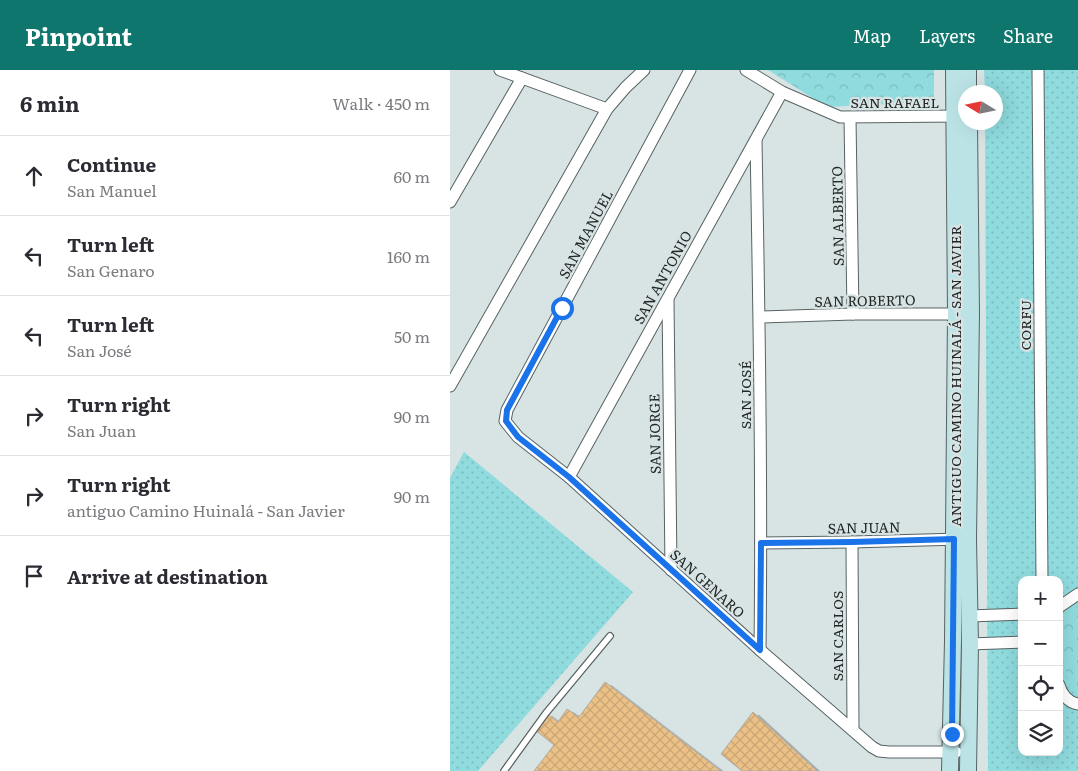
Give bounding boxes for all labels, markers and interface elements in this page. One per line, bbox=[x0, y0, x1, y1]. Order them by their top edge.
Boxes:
text: Pinpoint bbox=[25, 18, 132, 53]
text: Map bbox=[853, 22, 891, 49]
text: Layers bbox=[919, 22, 975, 49]
text: Share bbox=[1003, 22, 1053, 49]
north arrow bbox=[958, 85, 1003, 130]
text: 6 min bbox=[20, 87, 80, 118]
text: Walk · 450 m bbox=[332, 91, 430, 115]
street label: SAN RAFAEL bbox=[851, 92, 939, 112]
text: Continue bbox=[67, 150, 156, 178]
icon: ahead bbox=[20, 162, 48, 190]
text: 60 m bbox=[393, 164, 430, 188]
street label: SAN ALBERTO bbox=[826, 166, 848, 266]
text: San Manuel bbox=[67, 178, 157, 202]
street label: SAN MANUEL bbox=[553, 186, 617, 282]
street label: ANTIGUO CAMINO HUINALÁ - SAN JAVIER bbox=[945, 225, 965, 527]
street label: SAN ANTONIO bbox=[628, 227, 696, 327]
text: Turn left bbox=[67, 230, 154, 258]
icon: left bbox=[20, 242, 48, 270]
text: 160 m bbox=[387, 244, 430, 268]
text: San Genaro bbox=[67, 258, 155, 282]
street label: SAN ROBERTO bbox=[814, 289, 916, 311]
route start bbox=[551, 297, 574, 320]
street label: CORFU bbox=[1015, 300, 1035, 350]
text: Turn left bbox=[67, 310, 154, 338]
icon: left bbox=[20, 322, 48, 350]
text: 50 m bbox=[394, 324, 430, 348]
text: San José bbox=[67, 338, 132, 362]
street label: SAN JOSÉ bbox=[735, 361, 755, 429]
text: Turn right bbox=[67, 390, 171, 418]
street label: SAN JORGE bbox=[643, 394, 665, 474]
icon: right bbox=[20, 402, 48, 430]
text: 90 m bbox=[394, 404, 430, 428]
text: San Juan bbox=[67, 418, 136, 442]
text: Turn right bbox=[67, 470, 171, 498]
icon: right bbox=[20, 482, 48, 510]
text: 90 m bbox=[394, 484, 430, 508]
text: antiguo Camino Huinalá - San Javier bbox=[67, 498, 345, 522]
street label: SAN JUAN bbox=[827, 516, 901, 538]
street label: SAN GENARO bbox=[666, 544, 750, 622]
icon: arrive bbox=[20, 562, 48, 590]
text: Arrive at destination bbox=[67, 562, 268, 590]
map controls bbox=[1018, 576, 1063, 756]
button: + bbox=[1018, 576, 1063, 621]
street label: SAN CARLOS bbox=[827, 591, 847, 681]
button: − bbox=[1018, 621, 1063, 666]
button: locate bbox=[1018, 666, 1063, 711]
button: layers bbox=[1018, 711, 1063, 756]
route end bbox=[941, 723, 964, 746]

